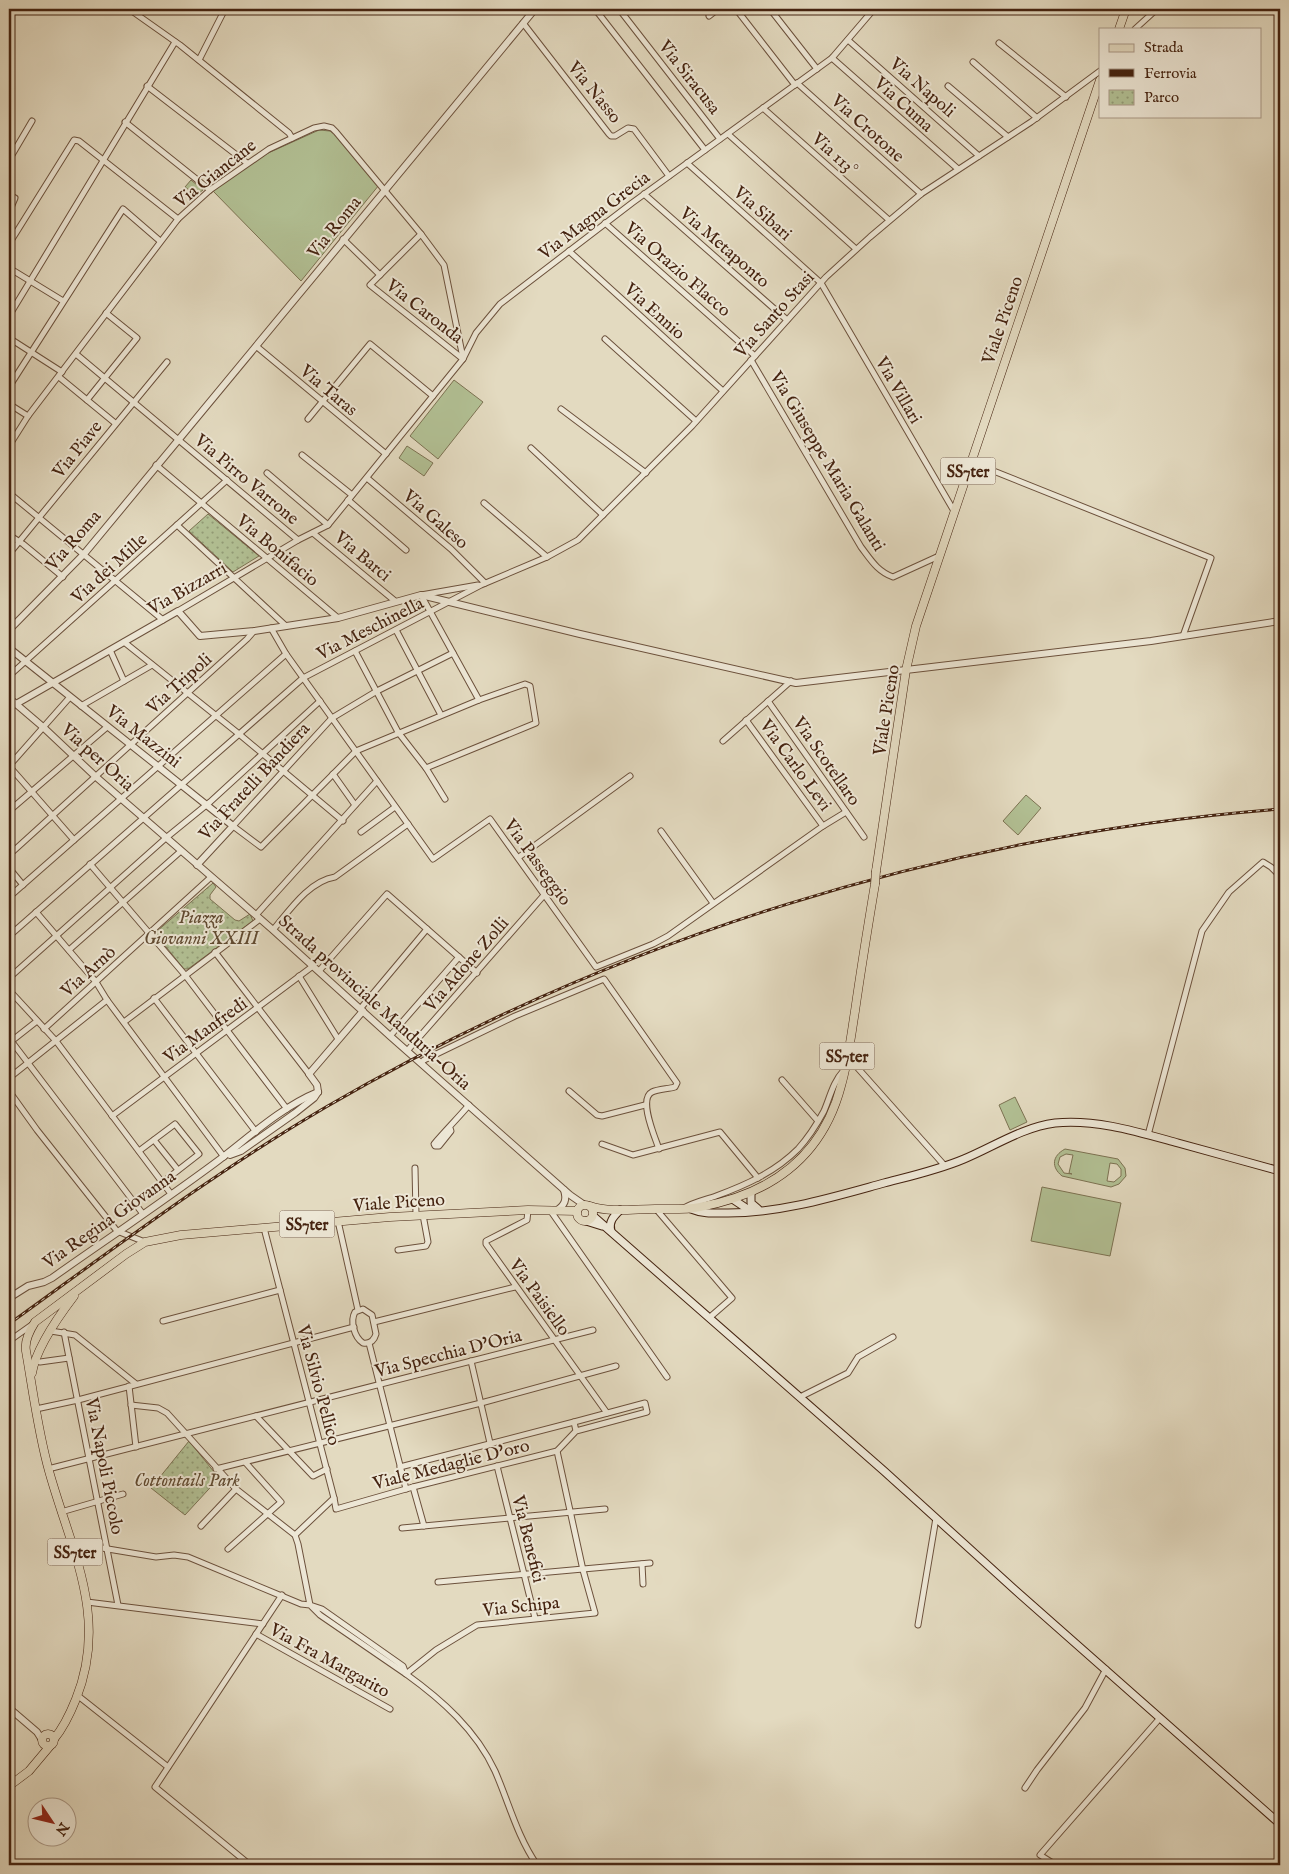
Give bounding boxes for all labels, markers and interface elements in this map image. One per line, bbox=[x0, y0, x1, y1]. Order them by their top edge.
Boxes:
legend bbox=[1099, 28, 1262, 118]
street label: Via Siracusa bbox=[652, 35, 725, 120]
text: Strada bbox=[1144, 38, 1184, 57]
street label: Via Napoli bbox=[883, 52, 960, 123]
street label: Via Nasso bbox=[561, 56, 626, 129]
text: Ferrovia bbox=[1144, 64, 1197, 83]
street label: Via Cuma bbox=[868, 72, 938, 138]
text: Parco bbox=[1144, 88, 1179, 107]
street label: Via Crotone bbox=[825, 89, 909, 168]
street label: Via 113° bbox=[805, 128, 862, 182]
street label: Via Giancane bbox=[169, 135, 262, 214]
street label: Via Magna Grecia bbox=[534, 167, 655, 266]
street label: Via Sibari bbox=[727, 181, 796, 247]
street label: Via Roma bbox=[303, 192, 367, 264]
street label: Via Metaponto bbox=[673, 202, 774, 294]
street label: Via Orazio Flacco bbox=[618, 217, 735, 323]
street label: Via Santo Stasi bbox=[729, 267, 820, 364]
street label: Viale Piceno bbox=[977, 273, 1029, 369]
street label: Via Caronda bbox=[380, 274, 468, 350]
street label: Via Ennio bbox=[618, 278, 690, 346]
street label: Via Villari bbox=[869, 352, 926, 429]
street label: Via Taras bbox=[294, 360, 362, 422]
street label: Via Giuseppe Maria Galanti bbox=[763, 367, 890, 556]
street label: Via Piave bbox=[47, 417, 108, 484]
street label: Via Pirro Varrone bbox=[188, 429, 303, 531]
road number: SS7ter bbox=[940, 458, 996, 484]
street label: Via Galeso bbox=[397, 485, 473, 555]
street label: Via Roma bbox=[41, 506, 107, 577]
street label: Via Bonifacio bbox=[230, 509, 323, 593]
street label: Via Barci bbox=[328, 526, 395, 588]
street label: Via dei Mille bbox=[66, 529, 153, 610]
street label: Via Bizzarri bbox=[143, 557, 232, 622]
street label: Via Meschinella bbox=[312, 592, 428, 667]
street label: Via Tripoli bbox=[142, 649, 218, 720]
street label: Viale Piceno bbox=[869, 663, 906, 758]
street label: Via Mazzini bbox=[100, 700, 185, 774]
street label: Via Scotellaro bbox=[786, 712, 865, 811]
street label: Via Carlo Levi bbox=[753, 715, 836, 816]
street label: Via per Oria bbox=[55, 718, 139, 797]
street label: Via Fratelli Bandiera bbox=[194, 718, 316, 847]
street label: Via Passeggio bbox=[497, 814, 576, 911]
park label: Piazza Giovanni XXIII bbox=[144, 907, 260, 951]
street label: Strada provinciale Manduria-Oria bbox=[273, 910, 475, 1096]
street label: Via Adone Zolli bbox=[419, 913, 515, 1018]
street label: Via Arnò bbox=[56, 941, 122, 1004]
street label: Via Manfredi bbox=[159, 993, 253, 1070]
road number: SS7ter bbox=[820, 1042, 874, 1070]
street label: Via Regina Giovanna bbox=[38, 1166, 181, 1275]
street label: Viale Piceno bbox=[352, 1189, 446, 1218]
road number: SS7ter bbox=[280, 1210, 334, 1238]
street label: Via Paisiello bbox=[502, 1254, 575, 1341]
street label: Via Silvio Pellico bbox=[290, 1322, 345, 1448]
street label: Via Specchia D'Oria bbox=[372, 1325, 524, 1384]
street label: Via Napoli Piccolo bbox=[79, 1395, 128, 1537]
street label: Viale Medaglie D'oro bbox=[370, 1435, 532, 1496]
park label: Cottontails Park bbox=[134, 1470, 240, 1493]
street label: Via Benefici bbox=[505, 1492, 550, 1586]
road number: SS7ter bbox=[48, 1538, 102, 1565]
street label: Via Schipa bbox=[481, 1592, 561, 1623]
street label: Via Fra Margarito bbox=[264, 1618, 394, 1704]
north arrow bbox=[28, 1796, 78, 1846]
text: N bbox=[51, 1818, 73, 1839]

